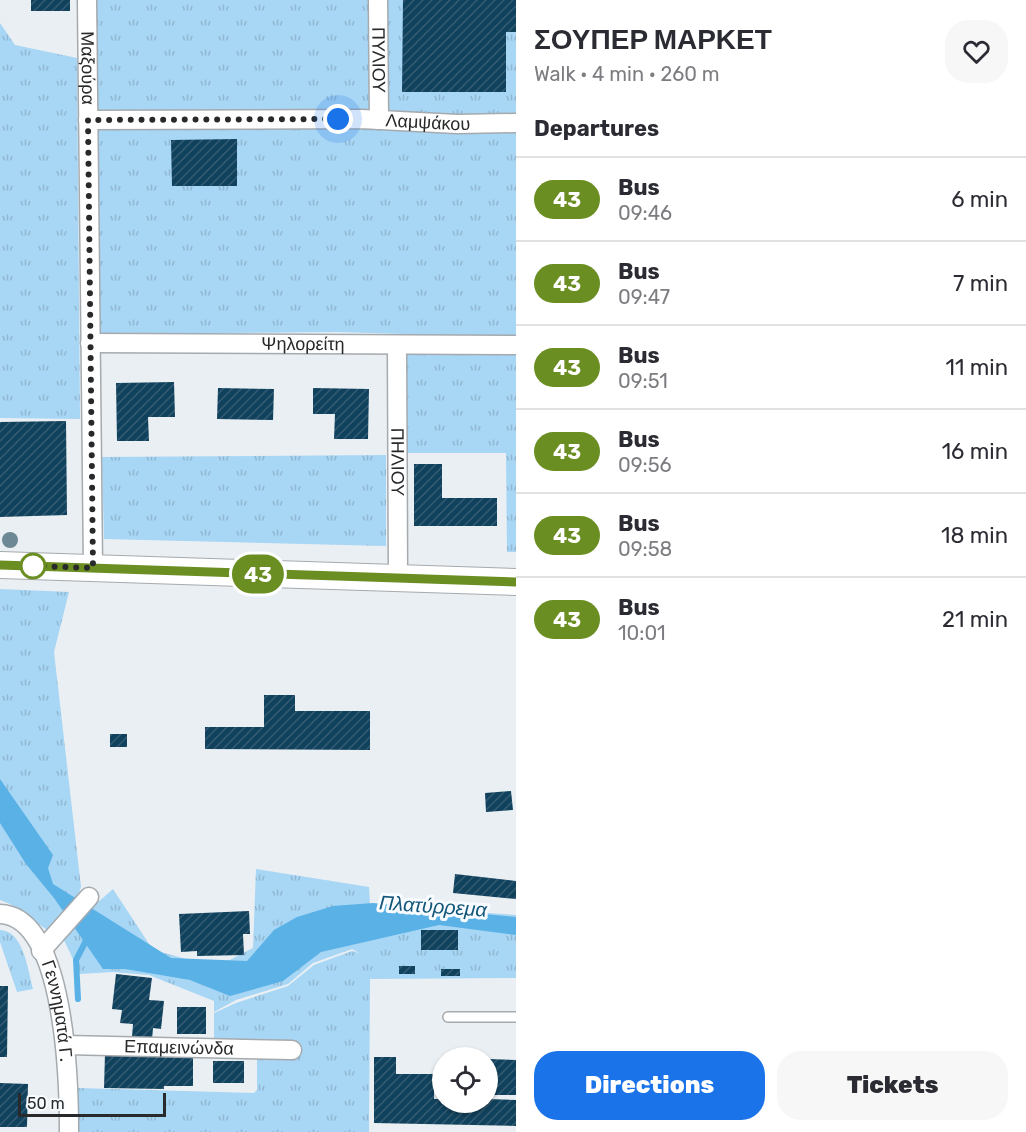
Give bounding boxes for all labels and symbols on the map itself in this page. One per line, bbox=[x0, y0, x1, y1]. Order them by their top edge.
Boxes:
street label: ΠΥΛΙΟΥ bbox=[367, 27, 390, 93]
street label: Μαξούρα bbox=[76, 31, 99, 105]
your location bbox=[323, 104, 353, 134]
street label: Λαμψάκου bbox=[385, 109, 470, 135]
street label: Ψηλορείτη bbox=[261, 333, 345, 355]
street label: ΠΗΛΙΟΥ bbox=[386, 428, 409, 496]
unlabelled marker bbox=[20, 553, 46, 579]
line badge: 43 bbox=[231, 554, 285, 594]
water label: Πλατύρρεμα bbox=[378, 890, 488, 922]
street label: Γεννηματά Γ. bbox=[37, 957, 77, 1063]
street label: Επαμεινώνδα bbox=[124, 1035, 234, 1060]
scale bar bbox=[18, 1090, 166, 1118]

